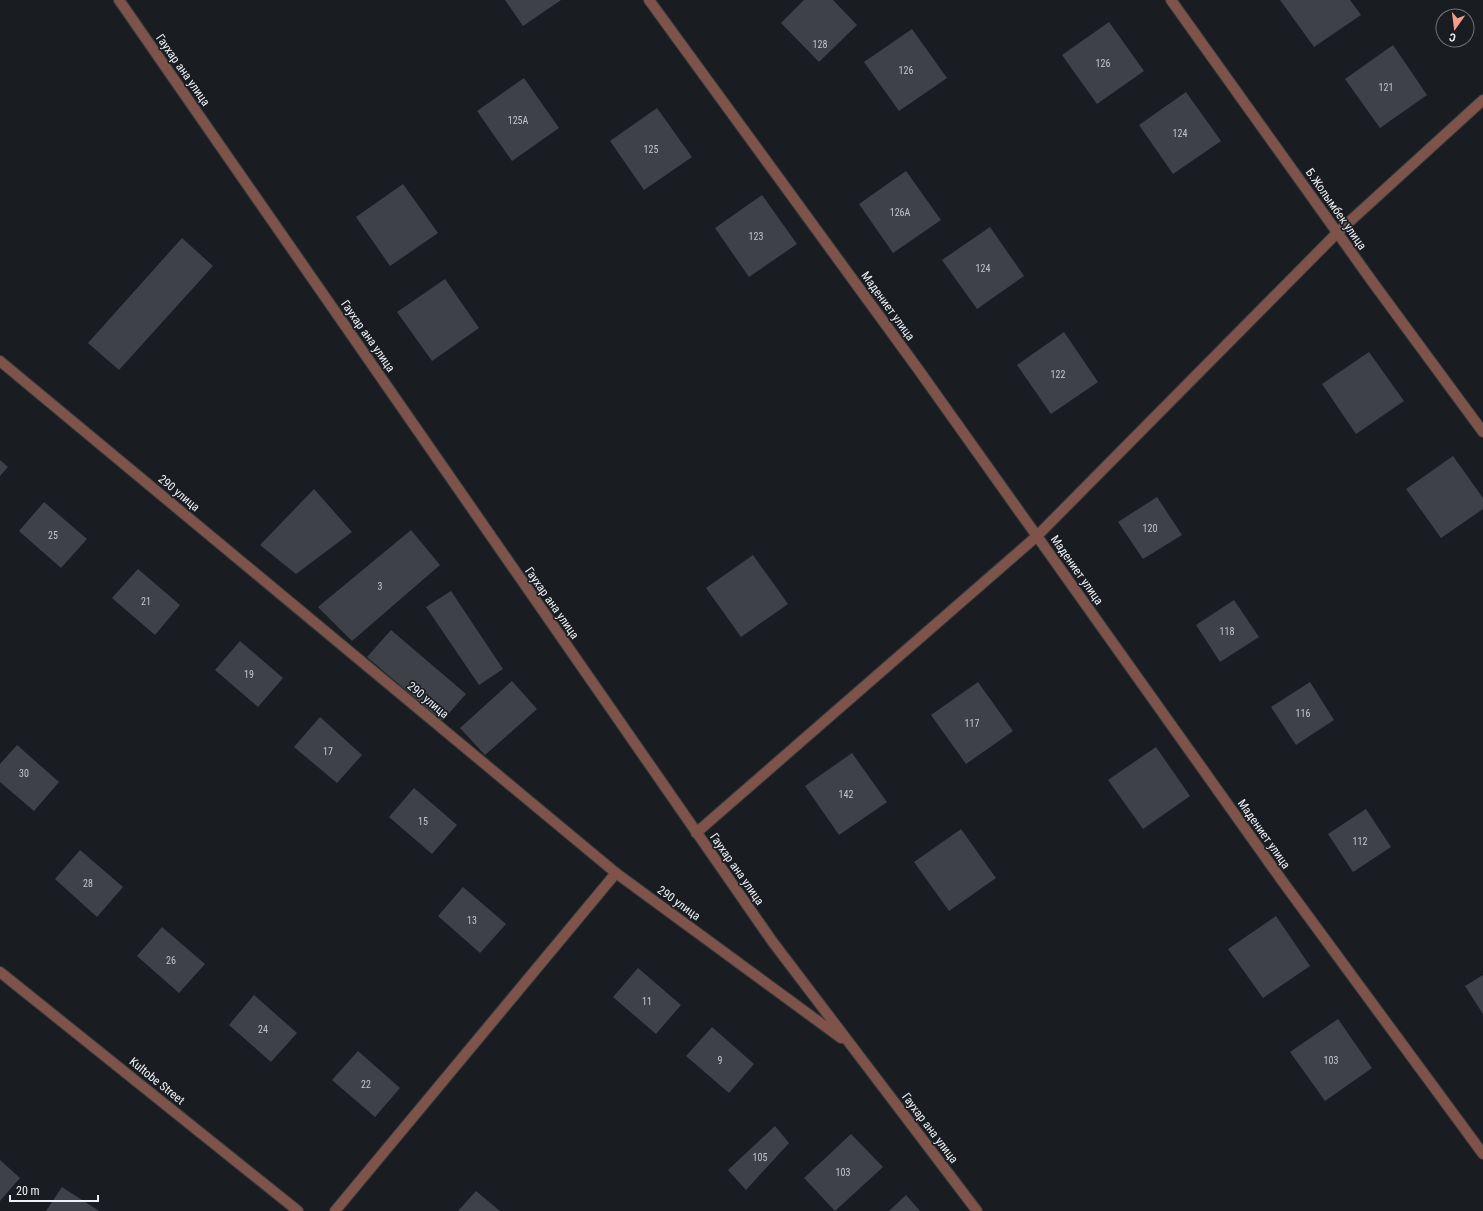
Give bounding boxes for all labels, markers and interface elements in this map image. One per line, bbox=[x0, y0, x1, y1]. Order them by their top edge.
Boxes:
north arrow bbox=[1435, 8, 1475, 48]
text: С bbox=[1448, 30, 1457, 44]
street label: Гаухар ана улица bbox=[153, 31, 213, 109]
house number: 128 bbox=[813, 39, 827, 50]
house number: 126 bbox=[1096, 58, 1110, 69]
house number: 126 bbox=[899, 65, 913, 76]
house number: 121 bbox=[1379, 82, 1393, 93]
house number: 125А bbox=[508, 115, 529, 126]
house number: 124 bbox=[1173, 128, 1187, 139]
house number: 125 bbox=[644, 144, 658, 155]
street label: Б.Жолымбек улица bbox=[1303, 166, 1369, 253]
house number: 126А bbox=[890, 207, 911, 218]
house number: 123 bbox=[749, 231, 763, 242]
house number: 124 bbox=[976, 263, 990, 274]
street label: Мадениет улица bbox=[858, 269, 918, 343]
street label: Гаухар ана улица bbox=[338, 297, 398, 375]
house number: 122 bbox=[1051, 369, 1065, 380]
street label: 290 улица bbox=[156, 472, 203, 514]
house number: 120 bbox=[1143, 523, 1157, 534]
house number: 25 bbox=[48, 530, 58, 541]
street label: Мадениет улица bbox=[1048, 533, 1106, 608]
street label: Гаухар ана улица bbox=[522, 564, 582, 642]
house number: 3 bbox=[378, 581, 383, 592]
house number: 21 bbox=[141, 596, 151, 607]
house number: 118 bbox=[1220, 626, 1234, 637]
house number: 19 bbox=[244, 669, 254, 680]
street label: 290 улица bbox=[405, 679, 452, 721]
house number: 116 bbox=[1296, 708, 1310, 719]
house number: 117 bbox=[965, 718, 979, 729]
house number: 17 bbox=[323, 746, 333, 757]
house number: 30 bbox=[19, 768, 29, 779]
house number: 142 bbox=[839, 789, 853, 800]
street label: Мадениет улица bbox=[1235, 797, 1293, 872]
house number: 15 bbox=[418, 816, 428, 827]
street label: Гаухар ана улица bbox=[707, 830, 767, 908]
house number: 112 bbox=[1353, 836, 1367, 847]
house number: 28 bbox=[83, 878, 93, 889]
street label: 290 улица bbox=[655, 883, 703, 923]
house number: 13 bbox=[467, 915, 477, 926]
house number: 26 bbox=[166, 955, 176, 966]
house number: 11 bbox=[642, 996, 652, 1007]
house number: 24 bbox=[258, 1024, 268, 1035]
street label: Kultobe Street bbox=[127, 1055, 188, 1108]
house number: 9 bbox=[718, 1055, 723, 1066]
house number: 103 bbox=[1324, 1055, 1338, 1066]
house number: 22 bbox=[361, 1079, 371, 1090]
street label: Гаухар ана улица bbox=[899, 1090, 961, 1166]
house number: 105 bbox=[753, 1152, 767, 1163]
house number: 103 bbox=[836, 1167, 850, 1178]
scale bar bbox=[10, 1177, 98, 1203]
text: 20 m bbox=[16, 1184, 40, 1198]

